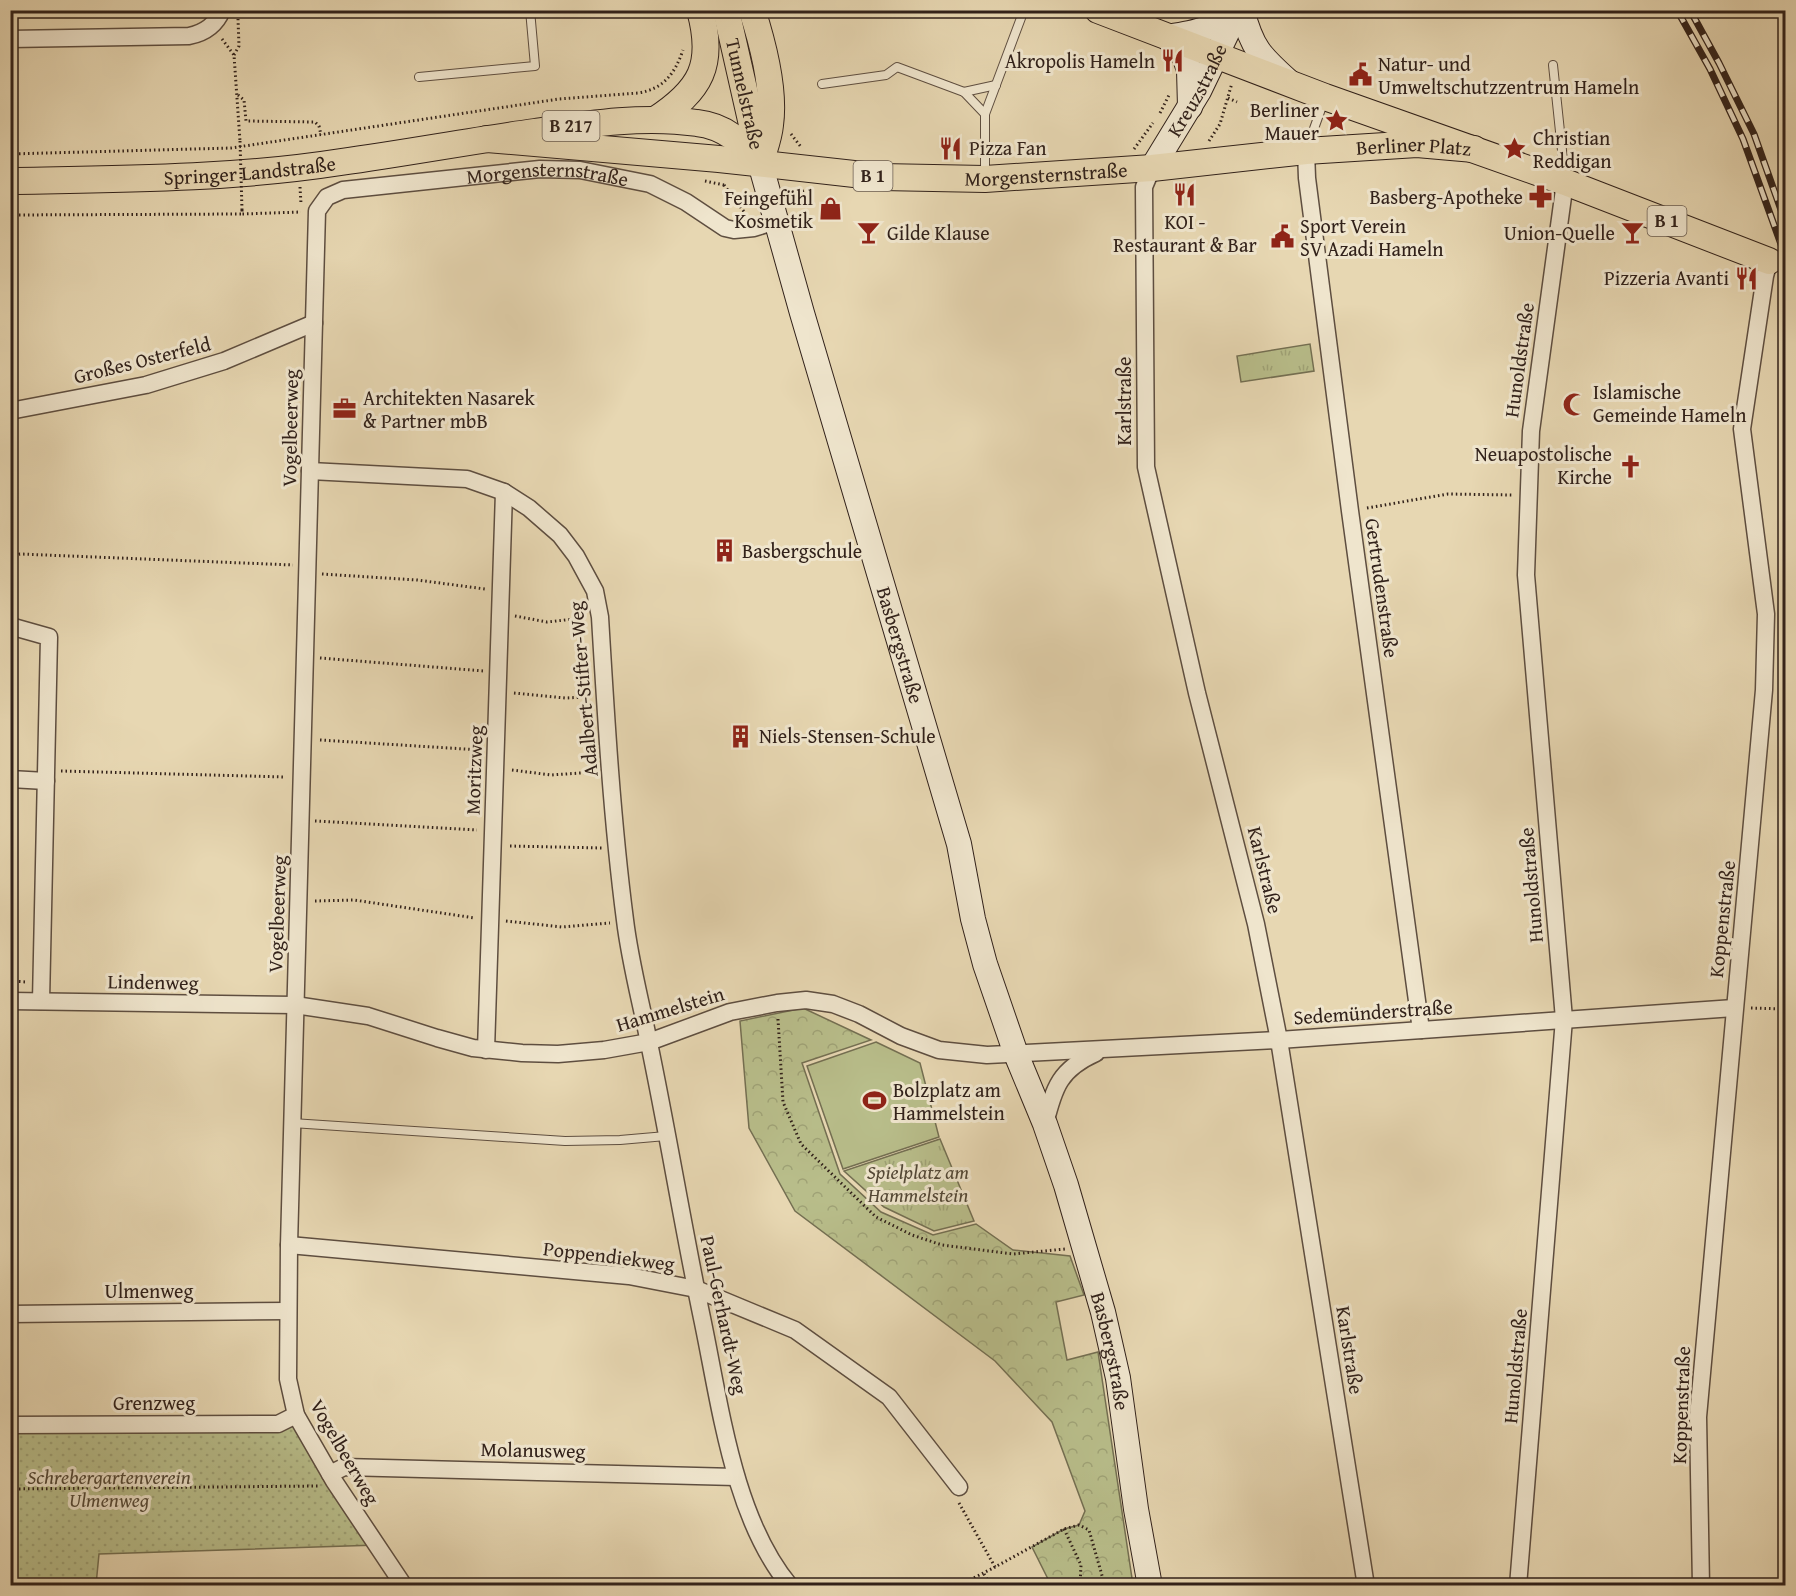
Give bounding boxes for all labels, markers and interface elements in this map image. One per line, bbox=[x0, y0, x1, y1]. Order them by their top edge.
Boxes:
street label: Tunnelstraße bbox=[719, 35, 772, 152]
street label: Kreuzstraße bbox=[1159, 39, 1234, 142]
place label: Akropolis Hameln bbox=[1005, 46, 1155, 75]
restaurant icon: Akropolis Hameln bbox=[1160, 48, 1186, 74]
place label: Natur- und Umweltschutzzentrum Hameln bbox=[1378, 49, 1639, 101]
public building icon: Natur- und Umweltschutzzentrum Hameln bbox=[1347, 62, 1373, 88]
place label: Berliner Mauer bbox=[1250, 95, 1319, 147]
place icon: Berliner Mauer bbox=[1324, 108, 1350, 134]
road number: B 217 bbox=[542, 111, 600, 141]
place label: Christian Reddigan bbox=[1533, 123, 1612, 175]
street label: Berliner Platz bbox=[1355, 129, 1473, 163]
place label: Pizza Fan bbox=[969, 133, 1046, 162]
restaurant icon: Pizza Fan bbox=[938, 135, 964, 161]
place icon: Christian Reddigan bbox=[1502, 136, 1528, 162]
street label: Springer Landstraße bbox=[163, 148, 337, 192]
street label: Morgensternstraße bbox=[465, 154, 631, 193]
street label: Morgensternstraße bbox=[964, 155, 1128, 193]
road number: B 1 bbox=[854, 161, 892, 191]
restaurant icon: KOI - Restaurant & Bar bbox=[1172, 182, 1198, 208]
place label: Basberg-Apotheke bbox=[1370, 182, 1523, 211]
place label: Feingefühl Kosmetik bbox=[724, 183, 814, 235]
pharmacy icon: Basberg-Apotheke bbox=[1528, 184, 1554, 210]
shop icon: Feingefühl Kosmetik bbox=[818, 196, 844, 222]
road number: B 1 bbox=[1648, 206, 1686, 236]
place label: KOI - Restaurant & Bar bbox=[1113, 207, 1257, 259]
place label: Sport Verein SV Azadi Hameln bbox=[1300, 211, 1444, 263]
place label: Gilde Klause bbox=[887, 218, 990, 247]
place label: Union-Quelle bbox=[1504, 218, 1615, 247]
bar icon: Gilde Klause bbox=[856, 220, 882, 246]
bar icon: Union-Quelle bbox=[1620, 220, 1646, 246]
public building icon: Sport Verein SV Azadi Hameln bbox=[1269, 224, 1295, 250]
place label: Pizzeria Avanti bbox=[1604, 263, 1729, 292]
restaurant icon: Pizzeria Avanti bbox=[1734, 265, 1760, 291]
street label: Hunoldstraße bbox=[1496, 301, 1541, 419]
street label: Großes Osterfeld bbox=[70, 328, 214, 391]
street label: Karlstraße bbox=[1109, 357, 1138, 445]
street label: Vogelbeerweg bbox=[274, 369, 305, 487]
place label: Islamische Gemeinde Hameln bbox=[1593, 377, 1747, 429]
place label: Architekten Nasarek & Partner mbB bbox=[363, 383, 535, 435]
mosque icon: Islamische Gemeinde Hameln bbox=[1562, 391, 1588, 417]
office icon: Architekten Nasarek & Partner mbB bbox=[332, 396, 358, 422]
place label: Neuapostolische Kirche bbox=[1475, 439, 1612, 491]
church icon: Neuapostolische Kirche bbox=[1617, 453, 1643, 479]
street label: Gertrudenstraße bbox=[1358, 516, 1407, 659]
place label: Basbergschule bbox=[742, 536, 862, 565]
building icon: Basbergschule bbox=[711, 538, 737, 564]
street label: Basbergstraße bbox=[870, 583, 932, 707]
street label: Adalbert-Stifter-Weg bbox=[560, 600, 605, 778]
place label: Niels-Stensen-Schule bbox=[759, 721, 936, 750]
building icon: Niels-Stensen-Schule bbox=[728, 723, 754, 749]
street label: Moritzweg bbox=[457, 725, 490, 815]
street label: Karlstraße bbox=[1241, 823, 1290, 916]
street label: Hunoldstraße bbox=[1511, 826, 1550, 944]
street label: Vogelbeerweg bbox=[260, 855, 293, 973]
street label: Koppenstraße bbox=[1701, 859, 1742, 979]
street label: Lindenweg bbox=[107, 966, 199, 997]
street label: Hammelstein bbox=[612, 978, 727, 1039]
street label: Sedemünderstraße bbox=[1292, 991, 1454, 1032]
place label: Bolzplatz am Hammelstein bbox=[893, 1075, 1005, 1127]
sports icon: Bolzplatz am Hammelstein bbox=[862, 1088, 888, 1114]
park label: Spielplatz am Hammelstein bbox=[867, 1157, 969, 1209]
street label: Poppendiekweg bbox=[542, 1233, 676, 1278]
street label: Paul-Gerhardt-Weg bbox=[693, 1233, 756, 1397]
street label: Ulmenweg bbox=[105, 1276, 193, 1305]
street label: Basbergstraße bbox=[1084, 1288, 1137, 1412]
street label: Karlstraße bbox=[1329, 1304, 1372, 1396]
street label: Hunoldstraße bbox=[1495, 1307, 1534, 1425]
street label: Koppenstraße bbox=[1664, 1346, 1697, 1464]
street label: Grenzweg bbox=[113, 1388, 195, 1417]
street label: Vogelbeerweg bbox=[303, 1394, 387, 1510]
street label: Molanusweg bbox=[480, 1434, 586, 1465]
park label: Schrebergartenverein Ulmenweg bbox=[27, 1462, 191, 1514]

